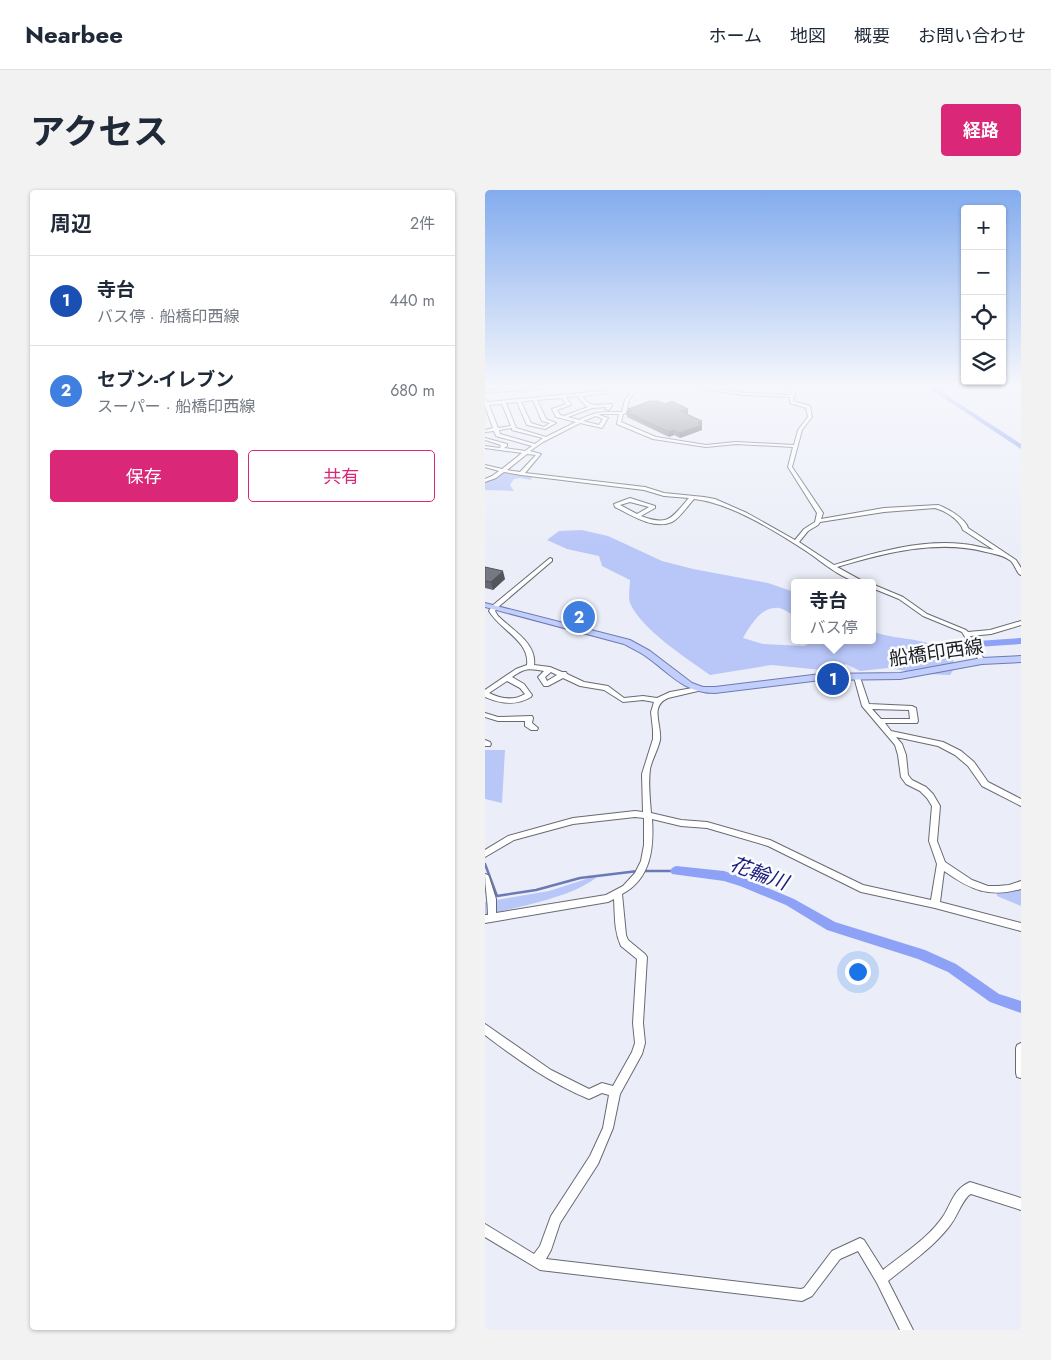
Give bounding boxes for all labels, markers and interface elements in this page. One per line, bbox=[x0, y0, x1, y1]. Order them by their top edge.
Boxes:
text: Nearbee bbox=[25, 17, 123, 52]
text: ホーム bbox=[709, 23, 762, 49]
text: 地図 bbox=[790, 23, 826, 49]
text: 概要 bbox=[854, 23, 890, 49]
text: お問い合わせ bbox=[918, 23, 1026, 49]
button: 経路 bbox=[941, 104, 1021, 156]
text: アクセス bbox=[30, 107, 168, 157]
map controls bbox=[961, 205, 1006, 385]
button: + bbox=[961, 205, 1006, 250]
text: 周辺 bbox=[50, 209, 92, 239]
text: 2件 bbox=[410, 212, 435, 235]
button: − bbox=[961, 250, 1006, 295]
text: 寺台 bbox=[97, 276, 135, 303]
text: 1 bbox=[62, 289, 70, 312]
text: 440 m bbox=[389, 289, 435, 312]
button: locate bbox=[961, 295, 1006, 340]
text: バス停 · 船橋印西線 bbox=[97, 305, 239, 328]
button: layers bbox=[961, 340, 1006, 385]
text: セブン-イレブン bbox=[97, 366, 234, 393]
text: 2 bbox=[61, 379, 71, 402]
text: 680 m bbox=[390, 379, 435, 402]
text: スーパー · 船橋印西線 bbox=[97, 395, 255, 418]
button: 保存 bbox=[50, 450, 238, 502]
button: 共有 bbox=[248, 450, 435, 502]
popup bbox=[791, 579, 876, 644]
text: 寺台 bbox=[809, 587, 848, 614]
pin: 2 bbox=[563, 598, 595, 636]
text: バス停 bbox=[809, 616, 858, 639]
street label: 船橋印西線 bbox=[887, 633, 985, 672]
pin: 1 bbox=[817, 660, 849, 698]
water label: 花輪川 bbox=[726, 850, 794, 898]
your location bbox=[845, 959, 871, 985]

